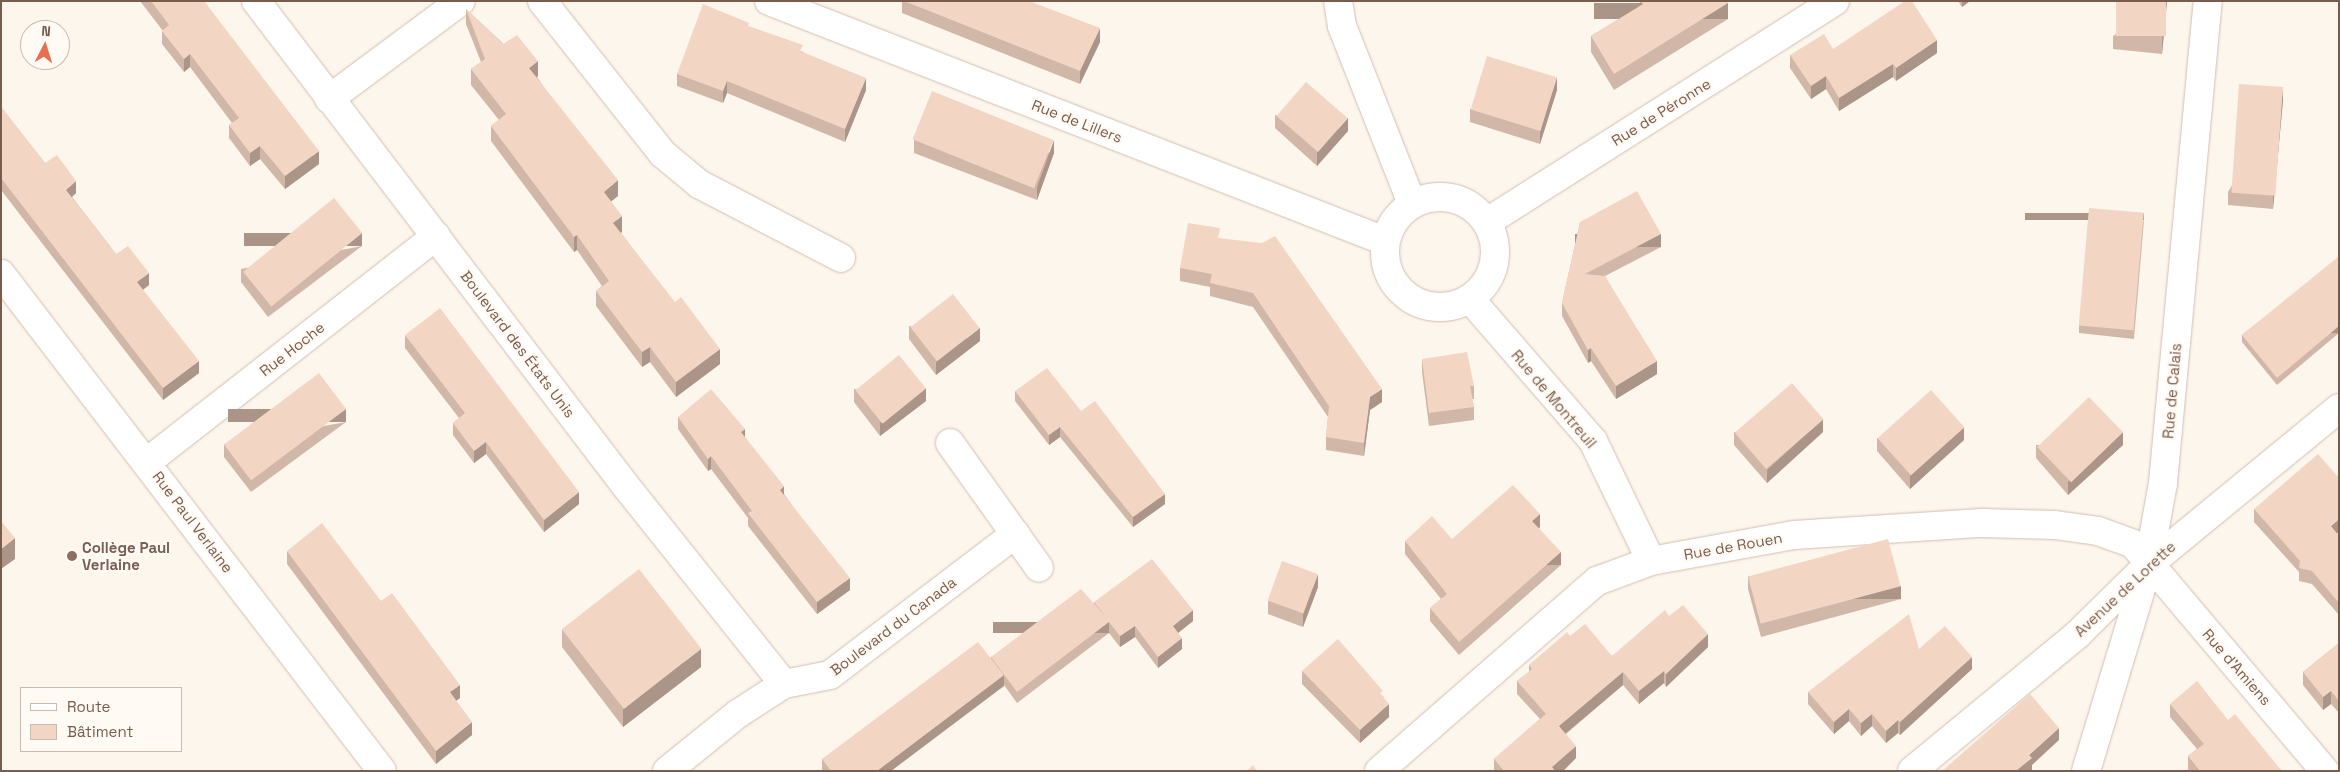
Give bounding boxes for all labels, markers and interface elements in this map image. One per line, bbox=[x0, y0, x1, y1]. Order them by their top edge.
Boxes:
north arrow bbox=[20, 20, 70, 70]
text: N bbox=[41, 22, 52, 40]
street label: Rue de Péronne bbox=[1608, 74, 1714, 150]
street label: Rue de Lillers bbox=[1029, 96, 1125, 146]
street label: Boulevard des États Unis bbox=[457, 267, 579, 421]
street label: Rue Hoche bbox=[256, 318, 328, 380]
street label: Rue de Calais bbox=[2159, 342, 2185, 440]
street label: Rue de Montreuil bbox=[1508, 346, 1600, 452]
street label: Rue Paul Verlaine bbox=[149, 468, 237, 576]
street label: Rue de Rouen bbox=[1682, 528, 1784, 564]
place label: Collège Paul Verlaine bbox=[82, 538, 170, 573]
street label: Avenue de Lorette bbox=[2071, 538, 2179, 640]
marker: Collège Paul Verlaine bbox=[66, 550, 78, 562]
street label: Boulevard du Canada bbox=[827, 573, 959, 679]
street label: Rue d'Amiens bbox=[2199, 625, 2275, 709]
legend bbox=[20, 687, 182, 752]
text: Route bbox=[67, 697, 110, 716]
text: Bâtiment bbox=[67, 722, 133, 741]

